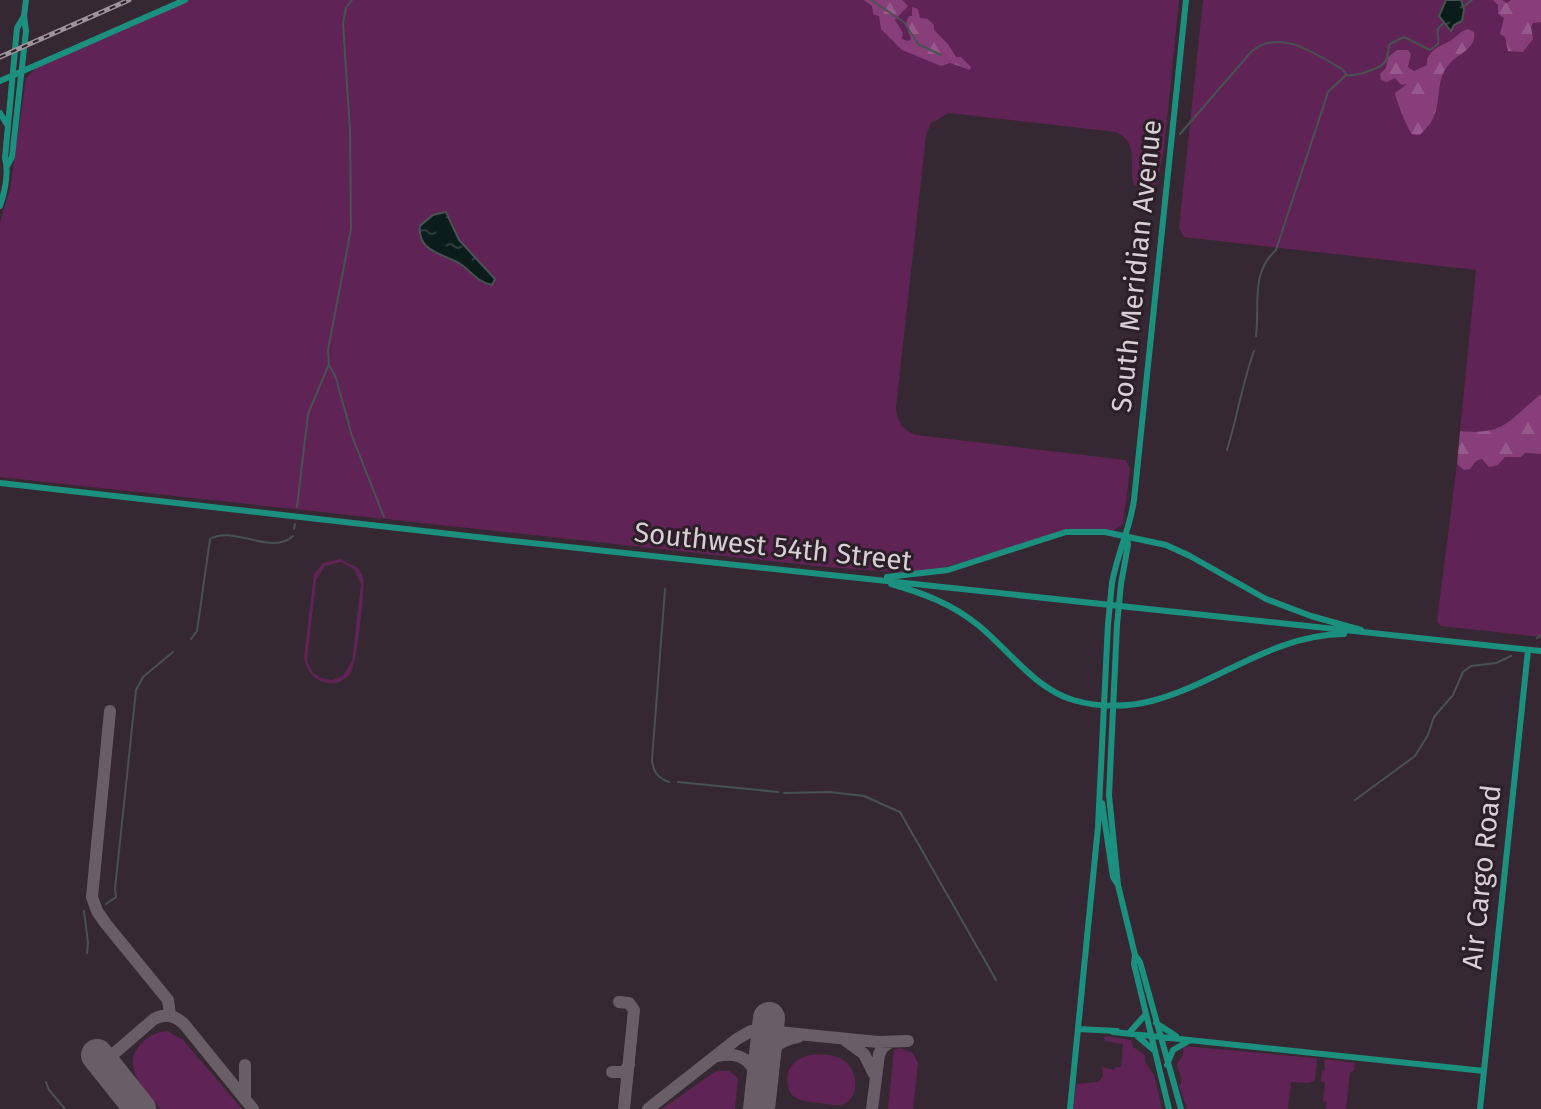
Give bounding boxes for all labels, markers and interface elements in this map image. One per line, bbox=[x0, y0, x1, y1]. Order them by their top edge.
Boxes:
street label: South Meridian Avenue bbox=[1105, 118, 1168, 414]
street label: Southwest 54th Street bbox=[632, 515, 914, 578]
street label: Air Cargo Road bbox=[1455, 783, 1508, 971]

